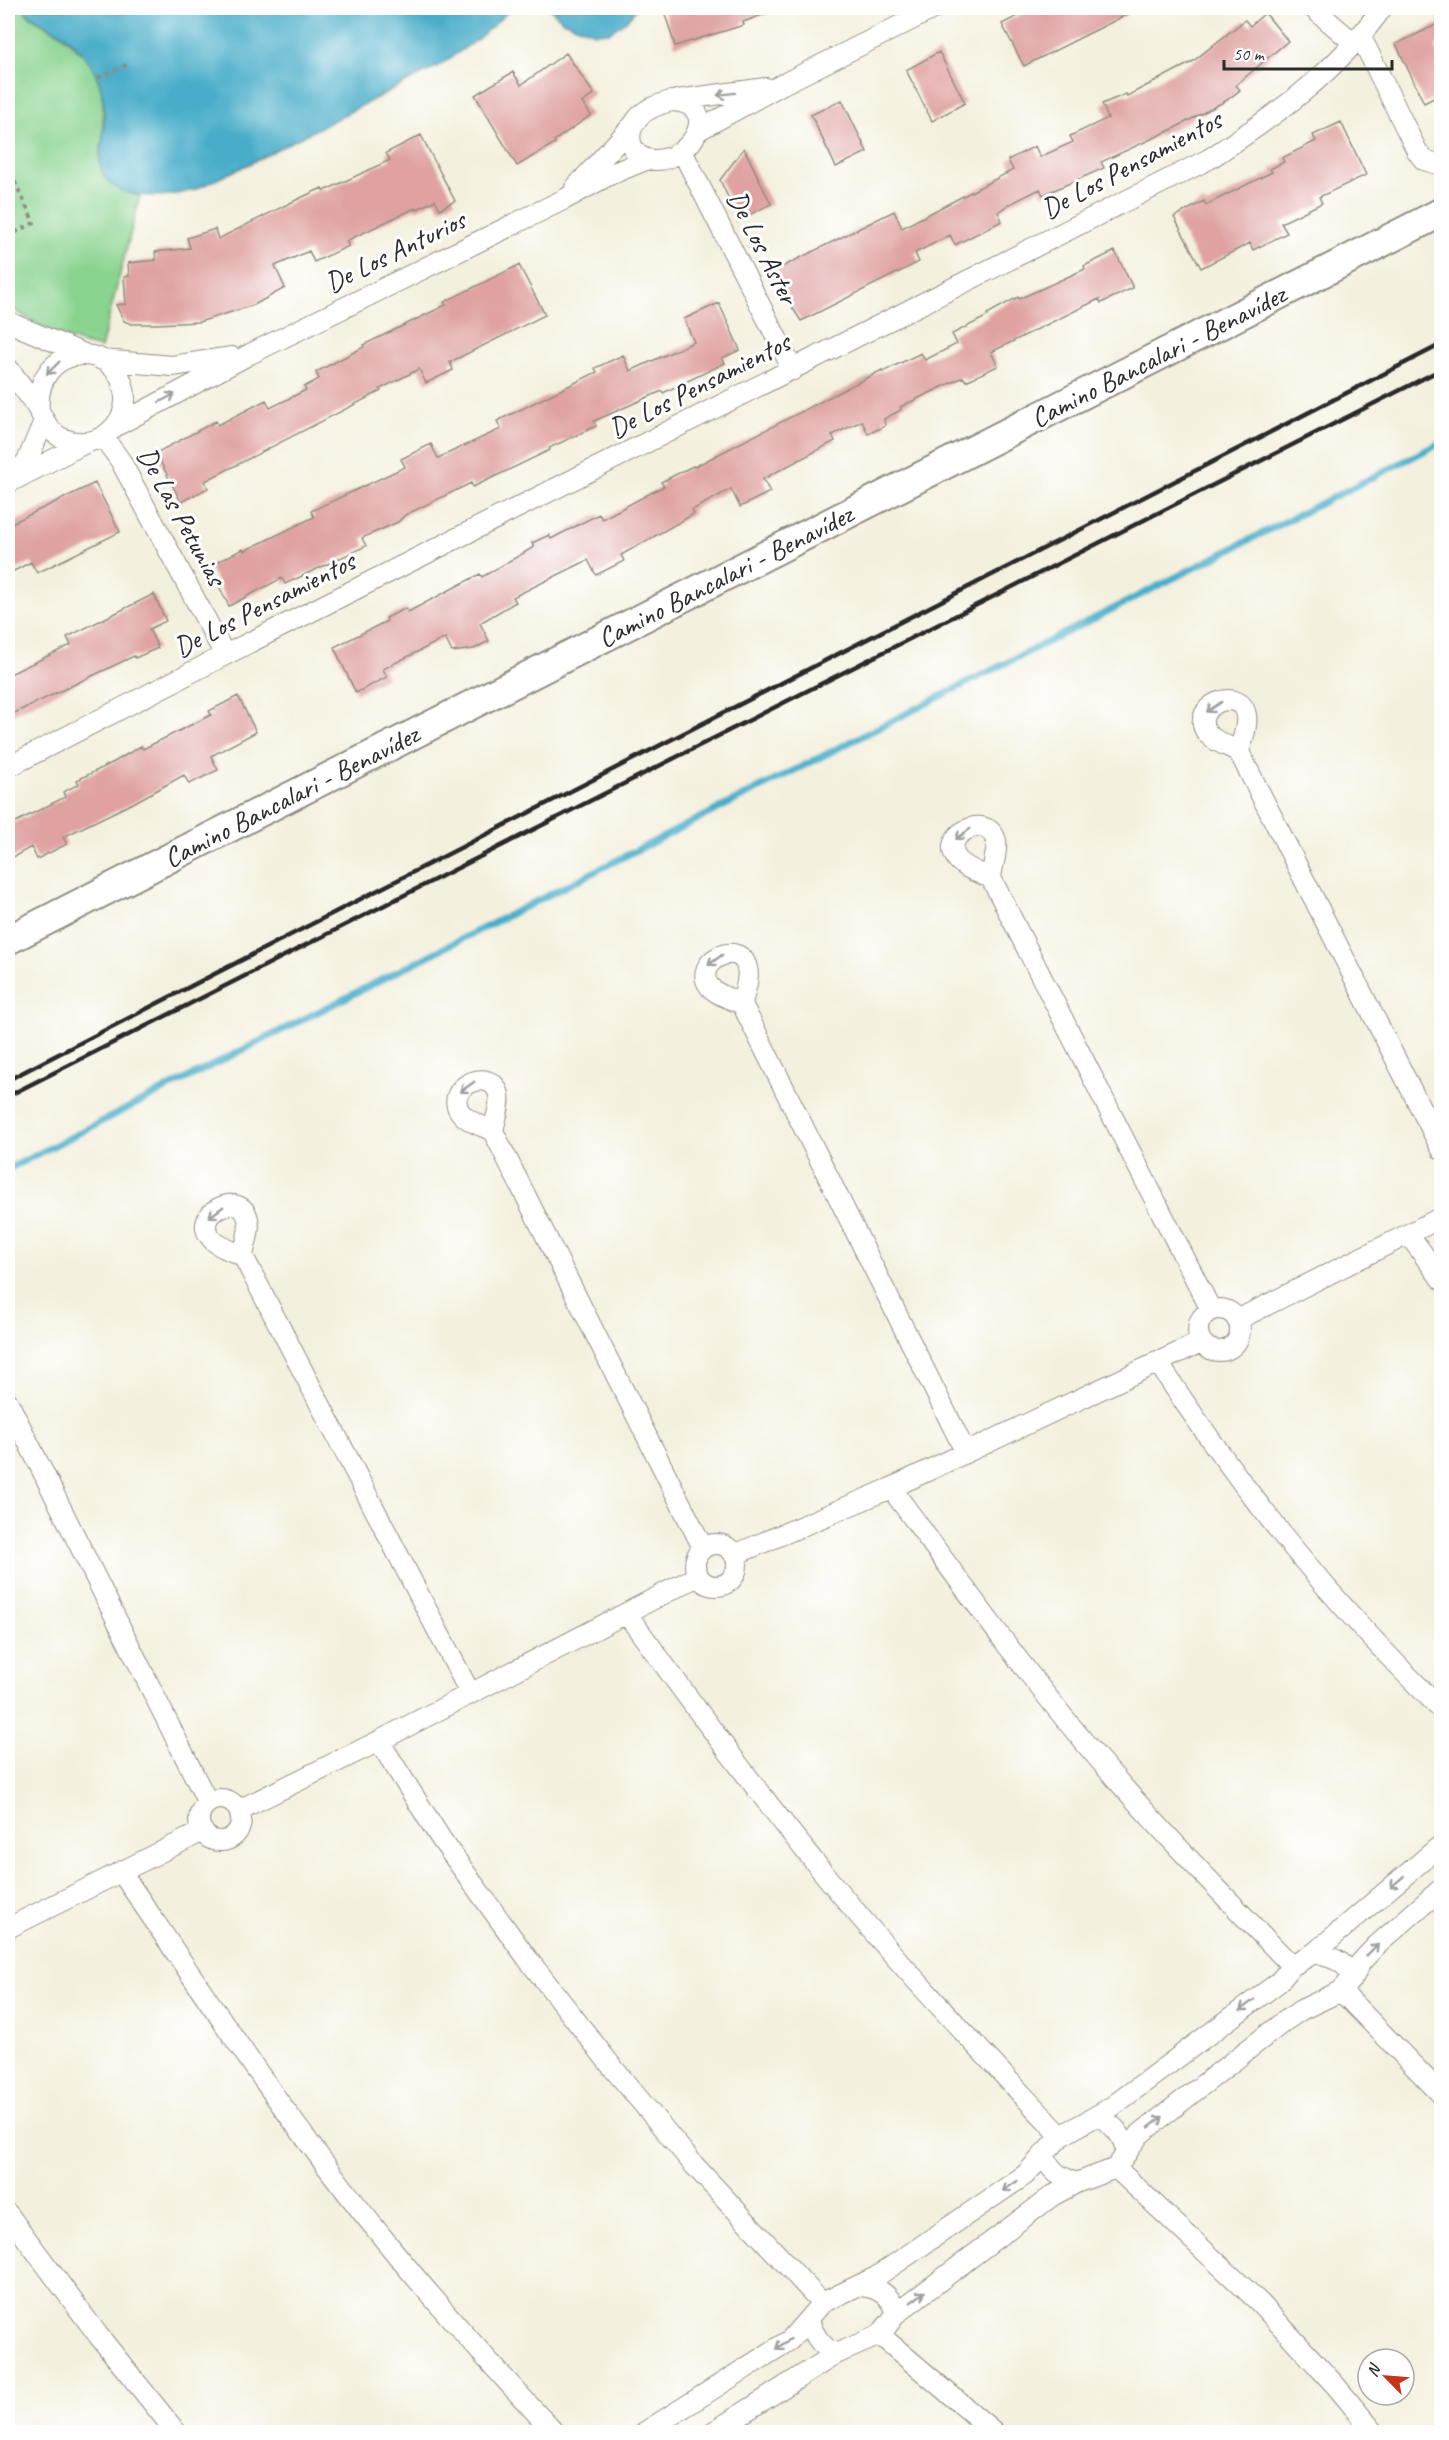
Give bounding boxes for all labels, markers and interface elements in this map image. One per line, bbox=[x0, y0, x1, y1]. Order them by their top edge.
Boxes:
scale bar bbox=[1224, 33, 1392, 71]
text: 50 m bbox=[1233, 43, 1266, 65]
one-way arrow bbox=[717, 89, 737, 100]
street label: De Los Pensamientos bbox=[1035, 101, 1229, 226]
street label: De Los Aster bbox=[720, 184, 808, 312]
street label: De Los Anturios bbox=[319, 201, 473, 300]
street label: Camino Bancalari - Benavídez bbox=[1025, 276, 1293, 435]
street label: De Los Pensamientos bbox=[603, 323, 798, 446]
one-way arrow bbox=[46, 360, 61, 375]
one-way arrow bbox=[158, 392, 176, 403]
street label: De Las Petunias bbox=[130, 441, 235, 593]
street label: Camino Bancalari - Benavídez bbox=[592, 496, 860, 655]
street label: De Los Pensamientos bbox=[168, 542, 363, 665]
one-way arrow bbox=[1205, 700, 1222, 713]
street label: Camino Bancalari - Benavídez bbox=[158, 716, 426, 875]
one-way arrow bbox=[956, 828, 972, 840]
one-way arrow bbox=[707, 953, 723, 966]
one-way arrow bbox=[459, 1081, 475, 1093]
one-way arrow bbox=[208, 1206, 224, 1218]
one-way arrow bbox=[1390, 1875, 1405, 1889]
one-way arrow bbox=[1365, 1943, 1379, 1958]
one-way arrow bbox=[1240, 1999, 1256, 2012]
one-way arrow bbox=[1147, 2115, 1163, 2128]
one-way arrow bbox=[1002, 2180, 1018, 2192]
one-way arrow bbox=[909, 2291, 925, 2304]
one-way arrow bbox=[774, 2338, 791, 2351]
north arrow bbox=[1356, 2347, 1416, 2407]
text: N bbox=[1362, 2360, 1386, 2380]

